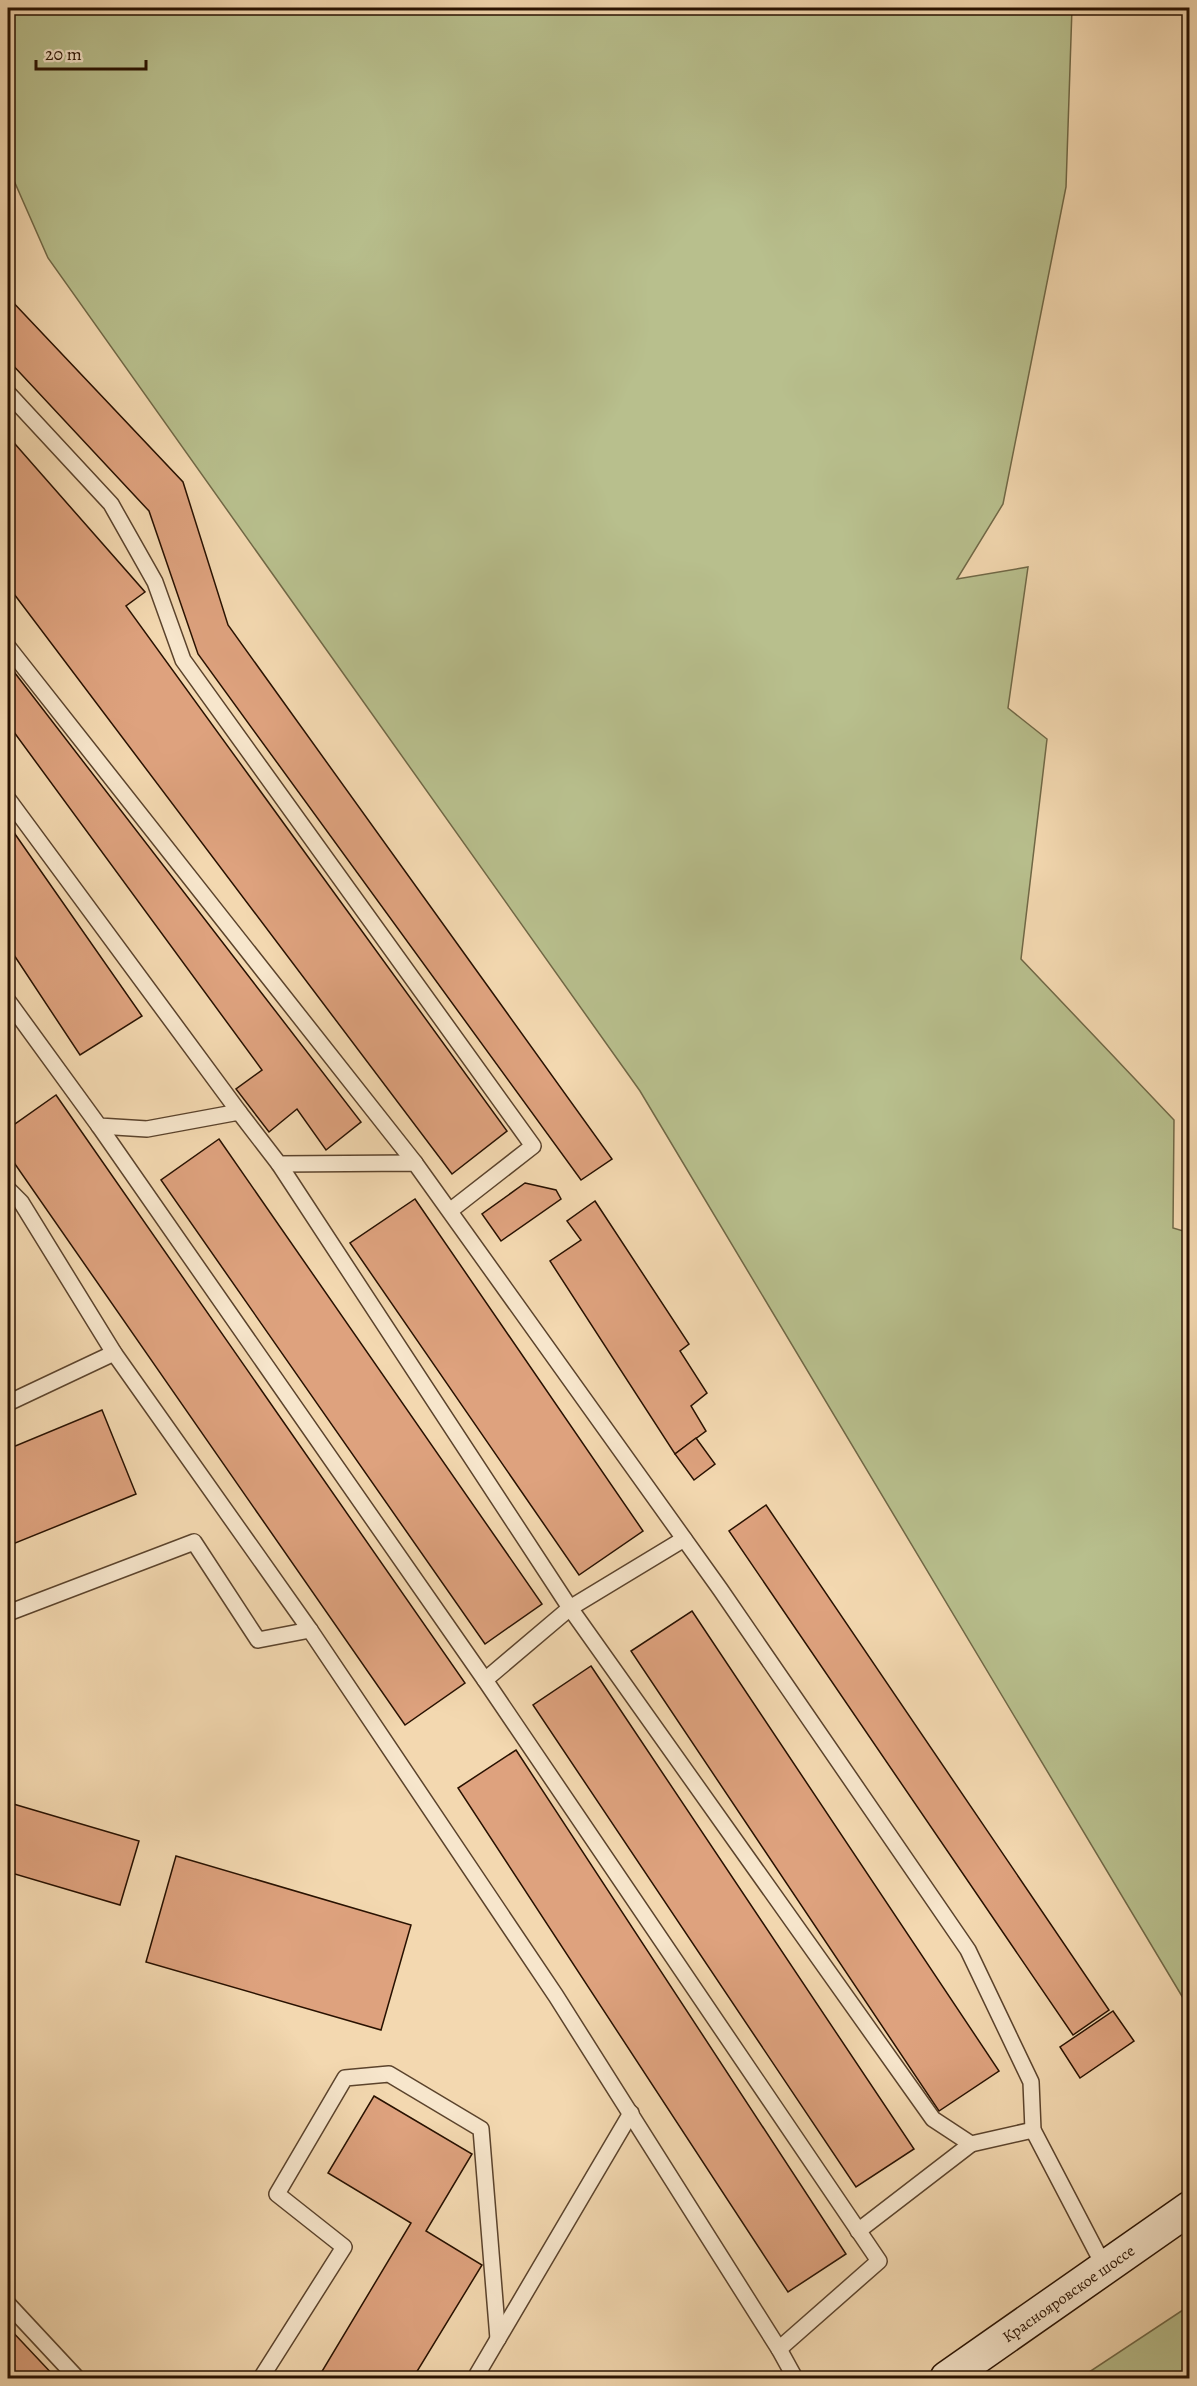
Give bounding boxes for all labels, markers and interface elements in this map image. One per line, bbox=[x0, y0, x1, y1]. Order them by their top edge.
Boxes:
scale bar bbox=[36, 33, 146, 71]
text: 20 m bbox=[45, 42, 82, 66]
street label: Краснояровское шоссе bbox=[998, 2240, 1139, 2348]

